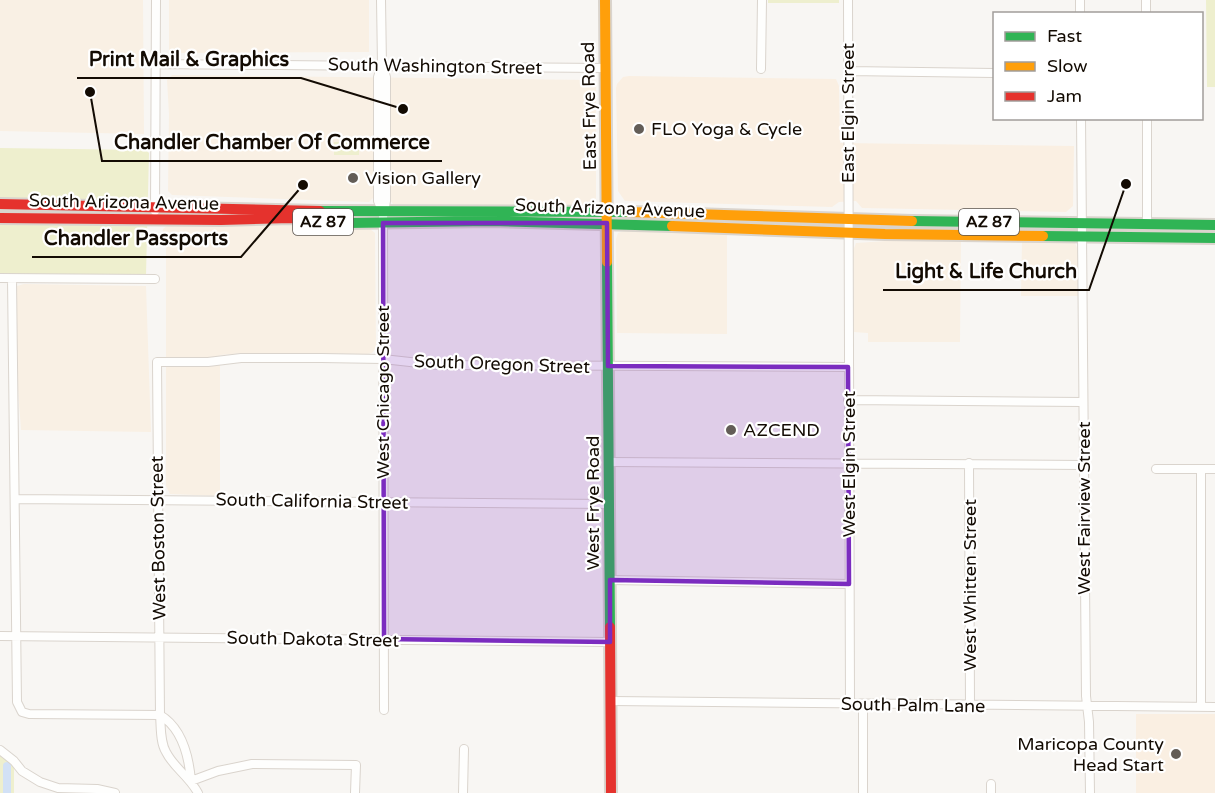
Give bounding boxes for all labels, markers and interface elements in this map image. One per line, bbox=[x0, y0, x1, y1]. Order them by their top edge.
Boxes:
legend bbox=[993, 12, 1203, 120]
text: Fast bbox=[1047, 25, 1082, 47]
callout: Print Mail & Graphics bbox=[77, 40, 301, 78]
street label: East Frye Road bbox=[577, 42, 601, 170]
street label: East Elgin Street bbox=[837, 43, 859, 183]
text: Print Mail & Graphics bbox=[89, 48, 290, 72]
street label: South Washington Street bbox=[328, 53, 542, 79]
text: Slow bbox=[1047, 55, 1088, 77]
text: Jam bbox=[1047, 85, 1082, 107]
place label: FLO Yoga & Cycle bbox=[651, 118, 802, 140]
marker: FLO Yoga & Cycle bbox=[632, 122, 646, 136]
callout: Chandler Chamber Of Commerce bbox=[102, 123, 442, 161]
text: Chandler Chamber Of Commerce bbox=[114, 131, 430, 155]
place label: Vision Gallery bbox=[365, 167, 481, 189]
marker: Vision Gallery bbox=[346, 171, 360, 185]
street label: South Arizona Avenue bbox=[29, 189, 219, 215]
street label: South Arizona Avenue bbox=[515, 194, 705, 222]
road number: AZ 87 bbox=[293, 209, 353, 235]
road number: AZ 87 bbox=[959, 209, 1019, 235]
callout: Chandler Passports bbox=[32, 219, 241, 257]
text: Chandler Passports bbox=[44, 227, 229, 251]
callout: Light & Life Church bbox=[883, 252, 1089, 290]
text: Light & Life Church bbox=[895, 260, 1077, 284]
street label: West Chicago Street bbox=[372, 305, 394, 479]
street label: South Oregon Street bbox=[414, 350, 591, 378]
street label: West Elgin Street bbox=[838, 391, 860, 537]
place label: AZCEND bbox=[743, 419, 820, 441]
street label: West Fairview Street bbox=[1073, 421, 1095, 595]
marker: AZCEND bbox=[724, 423, 738, 437]
street label: West Frye Road bbox=[582, 436, 604, 570]
street label: West Boston Street bbox=[146, 456, 170, 620]
street label: South California Street bbox=[215, 488, 409, 514]
street label: West Whitten Street bbox=[959, 499, 981, 671]
street label: South Dakota Street bbox=[227, 626, 400, 652]
street label: South Palm Lane bbox=[841, 693, 985, 717]
place label: Maricopa County Head Start bbox=[1017, 733, 1164, 776]
marker: Maricopa County Head Start bbox=[1169, 747, 1183, 761]

